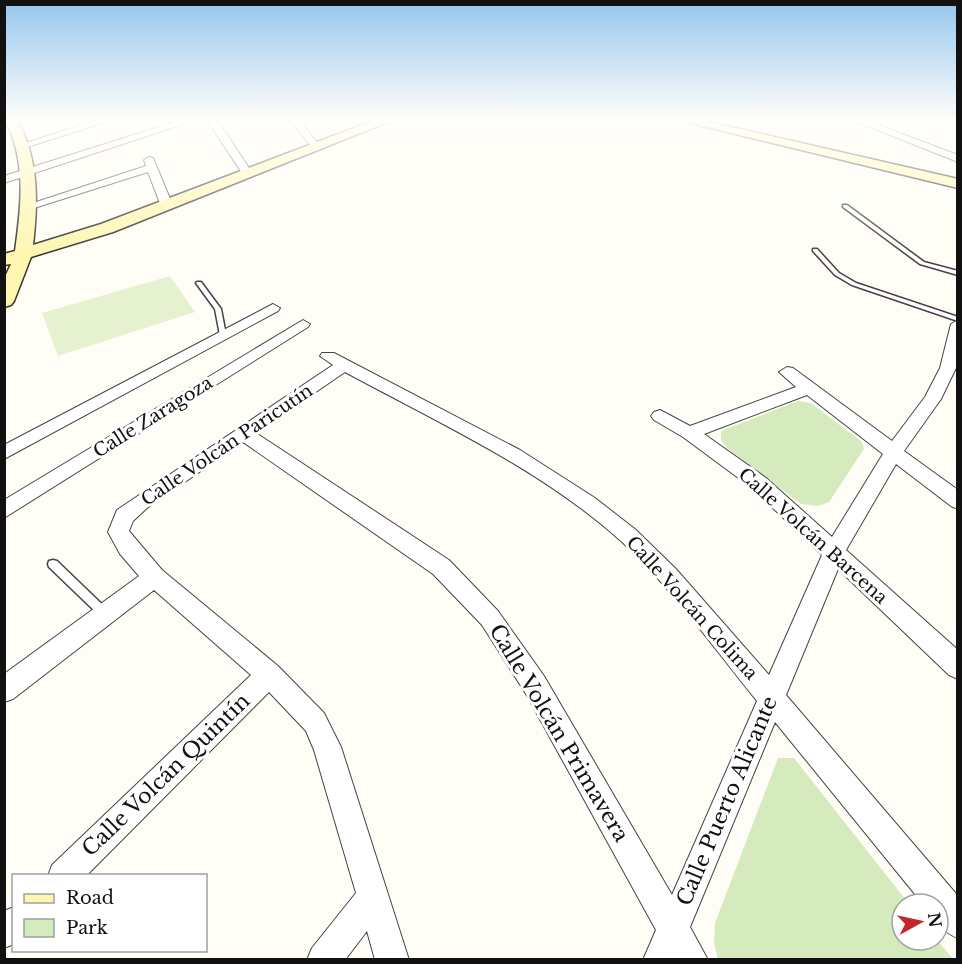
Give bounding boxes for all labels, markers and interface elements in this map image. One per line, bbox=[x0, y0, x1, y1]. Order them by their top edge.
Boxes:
street label: Calle Zaragoza bbox=[89, 372, 217, 462]
street label: Calle Volcán Paricutín bbox=[137, 379, 317, 511]
street label: Calle Volcán Barcena bbox=[734, 463, 892, 609]
street label: Calle Volcán Colima bbox=[622, 532, 762, 684]
street label: Calle Volcán Primavera bbox=[484, 619, 635, 847]
street label: Calle Volcán Quintín bbox=[77, 688, 255, 862]
street label: Calle Puerto Alicante bbox=[671, 692, 783, 910]
legend bbox=[12, 874, 207, 952]
text: Road bbox=[66, 887, 114, 909]
north arrow bbox=[890, 892, 950, 952]
text: N bbox=[924, 911, 946, 929]
text: Park bbox=[66, 917, 108, 939]

